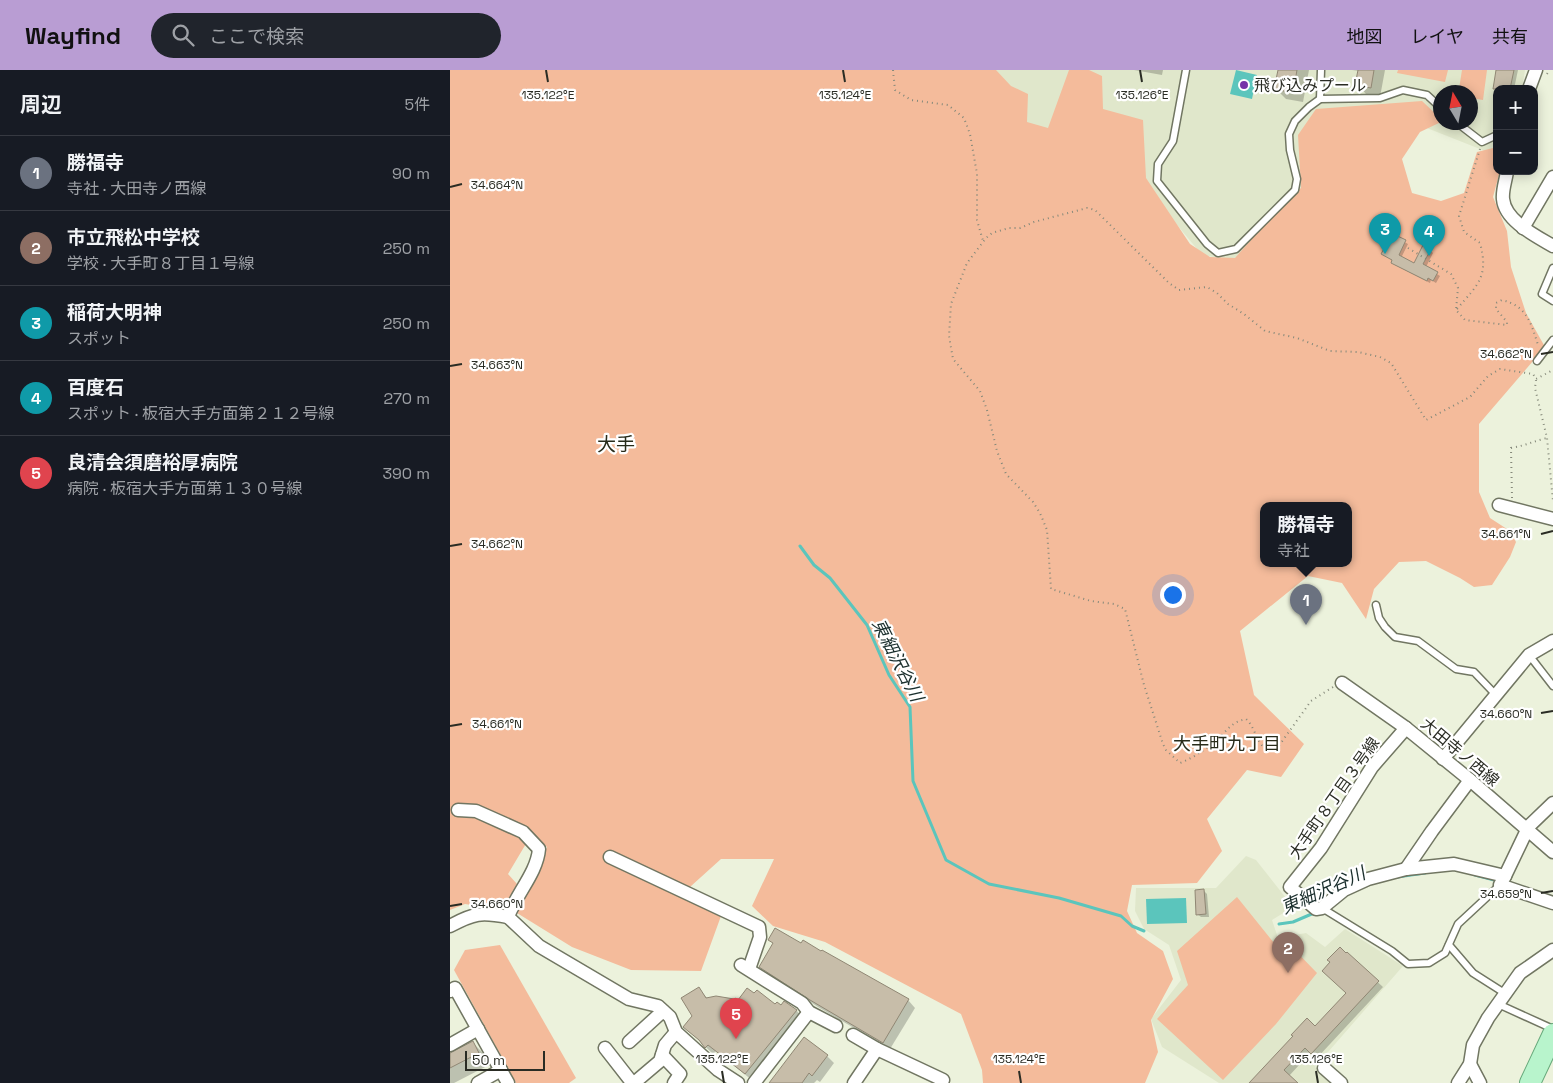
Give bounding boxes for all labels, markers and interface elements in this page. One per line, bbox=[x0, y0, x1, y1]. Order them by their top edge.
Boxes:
search box bbox=[151, 13, 501, 58]
text: Wayfind bbox=[25, 20, 121, 51]
icon: search bbox=[169, 21, 197, 49]
text: ここで検索 bbox=[209, 24, 304, 49]
text: 地図 bbox=[1347, 25, 1383, 48]
text: レイヤ bbox=[1411, 25, 1464, 48]
text: 共有 bbox=[1492, 25, 1528, 48]
place label: 飛び込みプール bbox=[1254, 75, 1366, 96]
marker: 飛び込みプール bbox=[1238, 79, 1250, 91]
north arrow bbox=[1433, 85, 1478, 130]
map controls bbox=[1493, 85, 1538, 175]
button: + bbox=[1493, 85, 1538, 130]
text: 135.122°E bbox=[522, 87, 575, 103]
text: 135.124°E bbox=[819, 87, 872, 103]
text: 135.126°E bbox=[1116, 87, 1169, 103]
text: 周辺 bbox=[20, 91, 62, 118]
text: 5件 bbox=[404, 94, 430, 115]
button: − bbox=[1493, 130, 1538, 175]
text: 勝福寺 bbox=[67, 150, 124, 175]
text: 1 bbox=[32, 163, 40, 184]
text: 90 m bbox=[392, 163, 430, 184]
text: 34.664°N bbox=[471, 177, 523, 193]
text: 寺社 · 大田寺ノ西線 bbox=[67, 178, 206, 199]
pin: 3 bbox=[1369, 213, 1401, 254]
pin: 4 bbox=[1413, 215, 1445, 256]
text: 市立飛松中学校 bbox=[67, 225, 200, 250]
text: 2 bbox=[31, 238, 41, 259]
text: 250 m bbox=[383, 238, 430, 259]
text: 学校 · 大手町８丁目１号線 bbox=[67, 253, 254, 274]
text: 稲荷大明神 bbox=[67, 300, 162, 325]
text: 3 bbox=[31, 313, 41, 334]
text: 250 m bbox=[383, 313, 430, 334]
text: スポット bbox=[67, 328, 131, 349]
text: 34.662°N bbox=[1480, 346, 1532, 362]
text: 34.663°N bbox=[471, 357, 523, 373]
text: 百度石 bbox=[67, 375, 124, 400]
text: 4 bbox=[31, 388, 41, 409]
text: 270 m bbox=[383, 388, 430, 409]
text: スポット · 板宿大手方面第２１２号線 bbox=[67, 403, 334, 424]
district label: 大手 bbox=[597, 432, 635, 457]
text: 良清会須磨裕厚病院 bbox=[67, 450, 238, 475]
text: 5 bbox=[31, 463, 41, 484]
text: 390 m bbox=[382, 463, 430, 484]
text: 病院 · 板宿大手方面第１３０号線 bbox=[67, 478, 302, 499]
popup bbox=[1260, 502, 1352, 567]
text: 勝福寺 bbox=[1277, 512, 1335, 537]
text: 34.661°N bbox=[1481, 526, 1531, 542]
text: 34.662°N bbox=[471, 536, 523, 552]
text: 寺社 bbox=[1277, 540, 1310, 561]
your location bbox=[1160, 582, 1186, 608]
pin: 1 bbox=[1290, 584, 1322, 625]
water label: 東細沢谷川 bbox=[867, 615, 930, 707]
text: 34.660°N bbox=[1480, 706, 1532, 722]
street label: 大田寺ノ西線 bbox=[1416, 713, 1504, 791]
text: 34.661°N bbox=[472, 716, 522, 732]
district label: 大手町九丁目 bbox=[1173, 732, 1281, 755]
street label: 大手町８丁目３号線 bbox=[1284, 733, 1384, 863]
water label: 東細沢谷川 bbox=[1277, 860, 1371, 919]
text: 34.659°N bbox=[1480, 886, 1532, 902]
text: 34.660°N bbox=[471, 896, 523, 912]
pin: 2 bbox=[1272, 932, 1304, 973]
pin: 5 bbox=[720, 998, 752, 1039]
scale bar bbox=[465, 1048, 545, 1071]
text: 50 m bbox=[472, 1051, 505, 1069]
text: 135.122°E bbox=[696, 1051, 749, 1067]
text: 135.124°E bbox=[993, 1051, 1046, 1067]
text: 135.126°E bbox=[1290, 1051, 1343, 1067]

